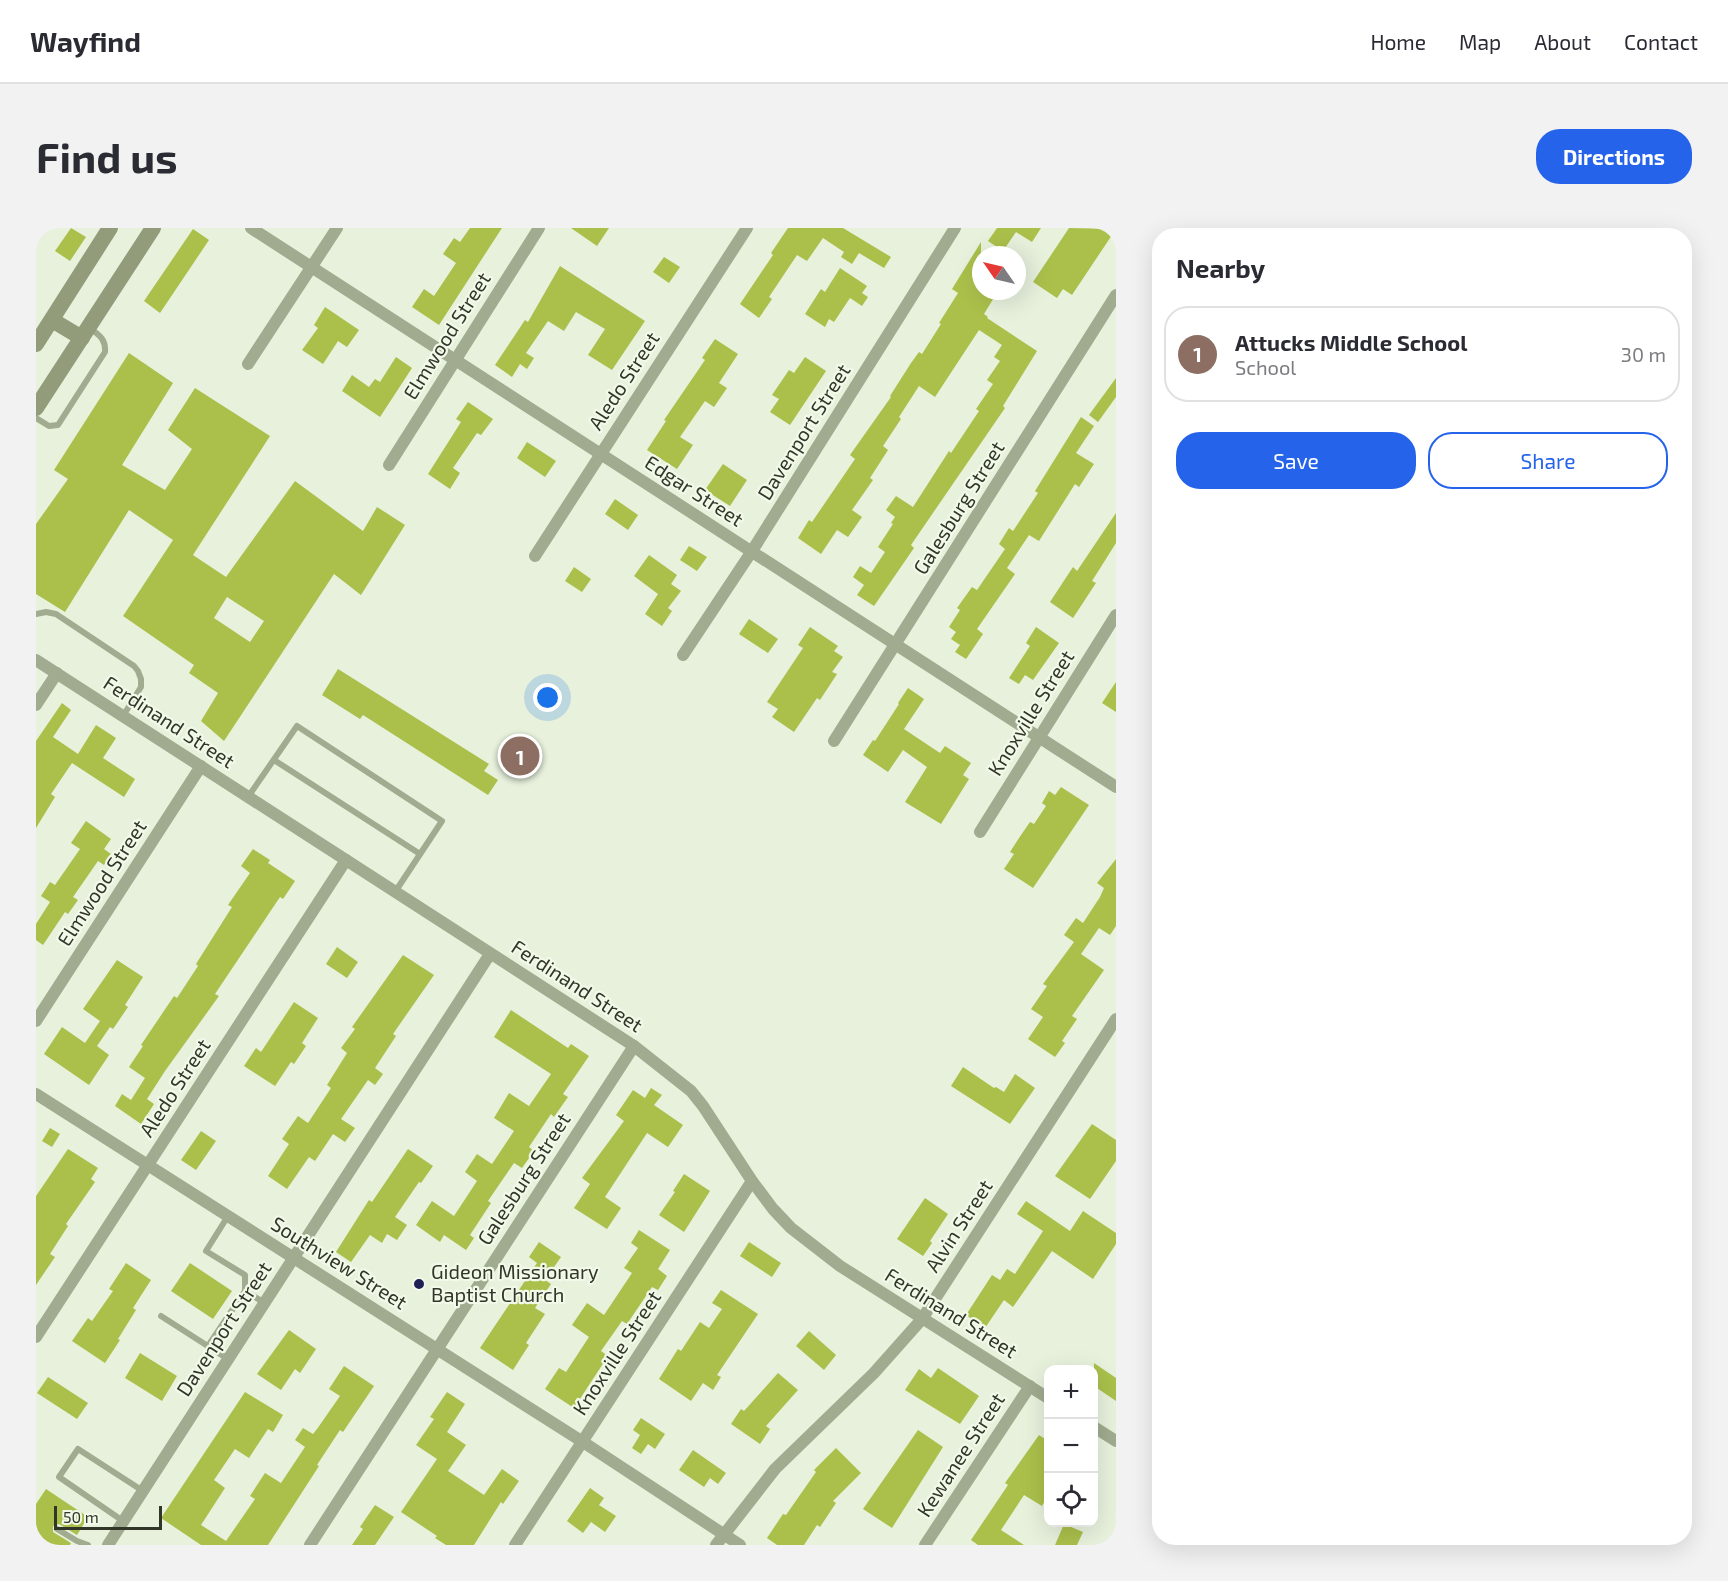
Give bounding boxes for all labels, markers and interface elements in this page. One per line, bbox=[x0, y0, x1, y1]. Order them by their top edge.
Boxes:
text: Wayfind bbox=[30, 24, 141, 58]
text: Home bbox=[1370, 29, 1426, 54]
text: Map bbox=[1459, 29, 1501, 54]
text: About bbox=[1534, 29, 1591, 54]
text: Contact bbox=[1624, 29, 1698, 54]
button: Directions bbox=[1536, 129, 1692, 184]
text: Find us bbox=[36, 131, 178, 181]
north arrow bbox=[972, 246, 1026, 300]
text: Nearby bbox=[1176, 252, 1265, 283]
street label: Elmwood Street bbox=[397, 267, 495, 403]
street label: Aledo Street bbox=[583, 327, 664, 434]
text: Attucks Middle School bbox=[1235, 329, 1467, 355]
text: 1 bbox=[1193, 342, 1202, 366]
text: 30 m bbox=[1621, 342, 1666, 366]
text: School bbox=[1235, 355, 1296, 379]
street label: Davenport Street bbox=[752, 359, 855, 504]
button: Save bbox=[1176, 432, 1416, 489]
button: Share bbox=[1428, 432, 1668, 489]
street label: Galesburg Street bbox=[908, 436, 1009, 578]
street label: Edgar Street bbox=[641, 450, 749, 531]
street label: Knoxville Street bbox=[982, 645, 1079, 780]
street label: Ferdinand Street bbox=[100, 670, 240, 773]
your location bbox=[533, 683, 562, 712]
pin: 1 bbox=[500, 734, 540, 778]
street label: Elmwood Street bbox=[52, 815, 151, 950]
street label: Ferdinand Street bbox=[508, 934, 648, 1037]
street label: Aledo Street bbox=[134, 1034, 215, 1141]
street label: Galesburg Street bbox=[472, 1108, 575, 1249]
street label: Alvin Street bbox=[919, 1175, 997, 1276]
street label: Southview Street bbox=[267, 1211, 412, 1314]
street label: Davenport Street bbox=[171, 1256, 276, 1400]
place label: Gideon Missionary Baptist Church bbox=[431, 1259, 599, 1306]
street label: Ferdinand Street bbox=[881, 1262, 1022, 1363]
marker: Gideon Missionary Baptist Church bbox=[412, 1277, 426, 1291]
street label: Knoxville Street bbox=[567, 1285, 665, 1419]
map controls bbox=[1044, 1365, 1098, 1527]
button: + bbox=[1044, 1365, 1098, 1419]
street label: Kewanee Street bbox=[911, 1388, 1009, 1521]
button: − bbox=[1044, 1419, 1098, 1473]
button: locate bbox=[1044, 1473, 1098, 1527]
scale bar bbox=[54, 1503, 162, 1530]
text: 50 m bbox=[63, 1507, 99, 1526]

